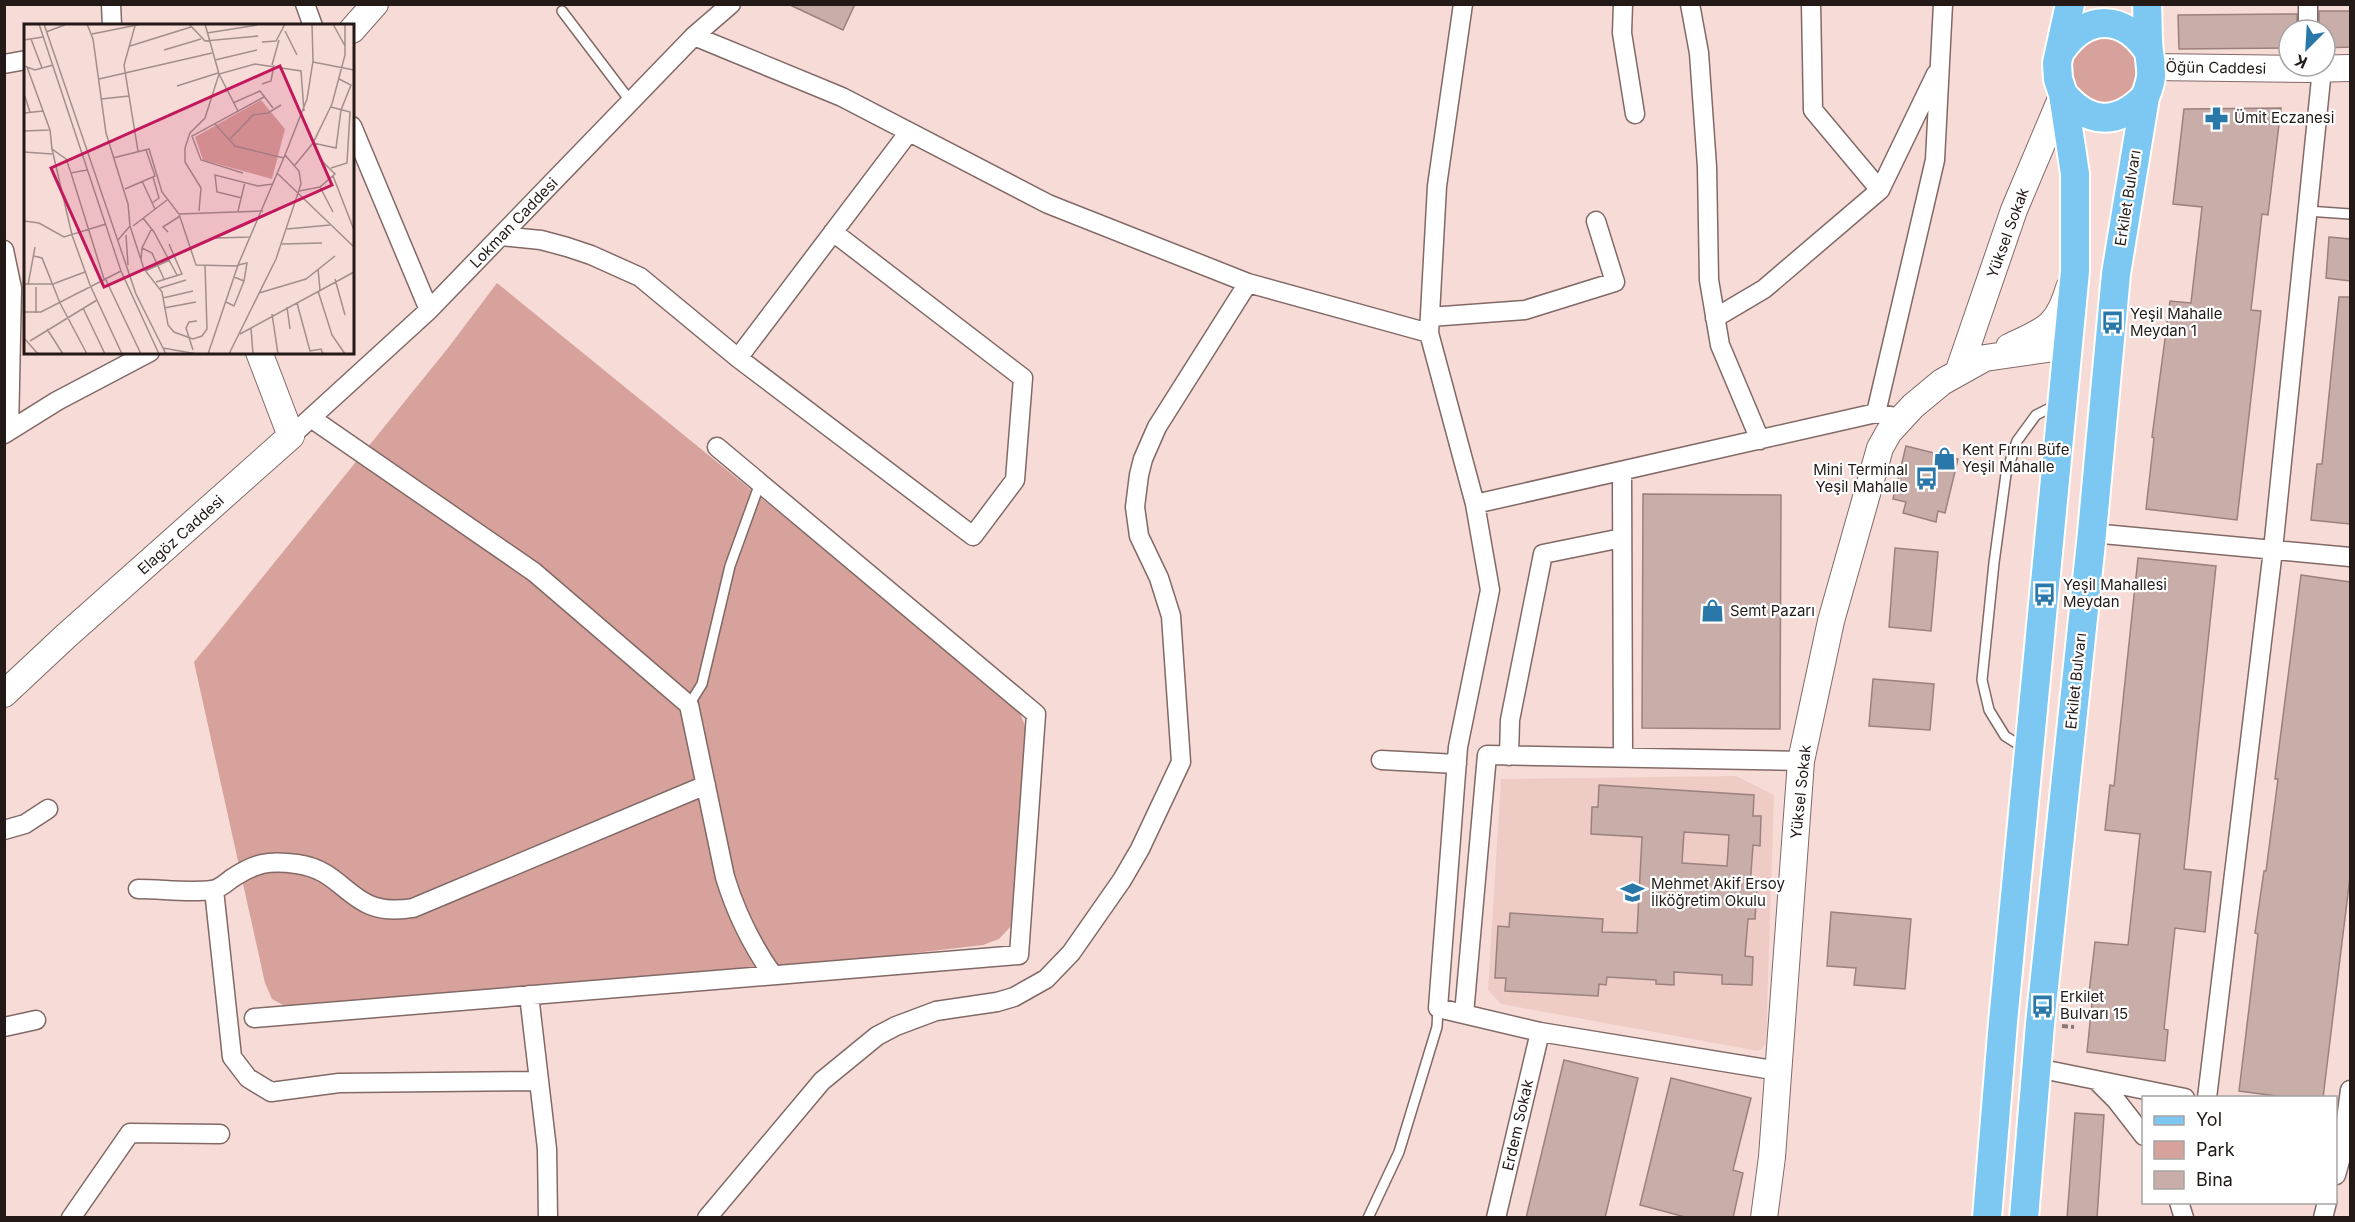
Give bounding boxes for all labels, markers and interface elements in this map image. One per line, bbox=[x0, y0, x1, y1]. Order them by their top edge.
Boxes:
north arrow bbox=[2277, 18, 2337, 78]
inset map bbox=[24, 24, 354, 354]
text: K bbox=[2291, 50, 2310, 73]
street label: Öğün Caddesi bbox=[2166, 57, 2267, 78]
pharmacy icon: Ümit Eczanesi bbox=[2203, 105, 2229, 131]
place label: Ümit Eczanesi bbox=[2234, 108, 2334, 127]
street label: Erkilet Bulvarı bbox=[2111, 149, 2144, 247]
street label: Lokman Caddesi bbox=[466, 173, 562, 272]
street label: Yüksel Sokak bbox=[1982, 184, 2033, 281]
place label: Yeşil Mahalle Meydan 1 bbox=[2130, 304, 2222, 340]
bus stop icon: Yeşil Mahalle Meydan 1 bbox=[2099, 310, 2125, 336]
place label: Kent Fırını Büfe Yeşil Mahalle bbox=[1962, 440, 2069, 476]
shop icon: Kent Fırını Büfe Yeşil Mahalle bbox=[1931, 446, 1957, 472]
place label: Mini Terminal Yeşil Mahalle bbox=[1813, 460, 1908, 496]
bus stop icon: Mini Terminal Yeşil Mahalle bbox=[1913, 466, 1939, 492]
street label: Elagöz Caddesi bbox=[134, 491, 228, 578]
place label: Yeşil Mahallesi Meydan bbox=[2063, 575, 2167, 611]
bus stop icon: Yeşil Mahallesi Meydan bbox=[2032, 581, 2058, 607]
shop icon: Semt Pazarı bbox=[1699, 598, 1725, 624]
place label: Semt Pazarı bbox=[1730, 601, 1815, 620]
street label: Erkilet Bulvarı bbox=[2061, 632, 2090, 730]
street label: Yüksel Sokak bbox=[1786, 743, 1815, 840]
place label: Mehmet Akif Ersoy İlköğretim Okulu bbox=[1651, 874, 1785, 910]
school or university icon: Mehmet Akif Ersoy İlköğretim Okulu bbox=[1620, 880, 1646, 906]
place label: Erkilet Bulvarı 15 bbox=[2060, 987, 2128, 1023]
bus stop icon: Erkilet Bulvarı 15 bbox=[2029, 993, 2055, 1019]
street label: Erdem Sokak bbox=[1498, 1077, 1537, 1172]
legend bbox=[2142, 1096, 2337, 1204]
text: Yol bbox=[2196, 1109, 2222, 1130]
text: Park bbox=[2196, 1139, 2235, 1160]
text: Bina bbox=[2196, 1169, 2233, 1190]

